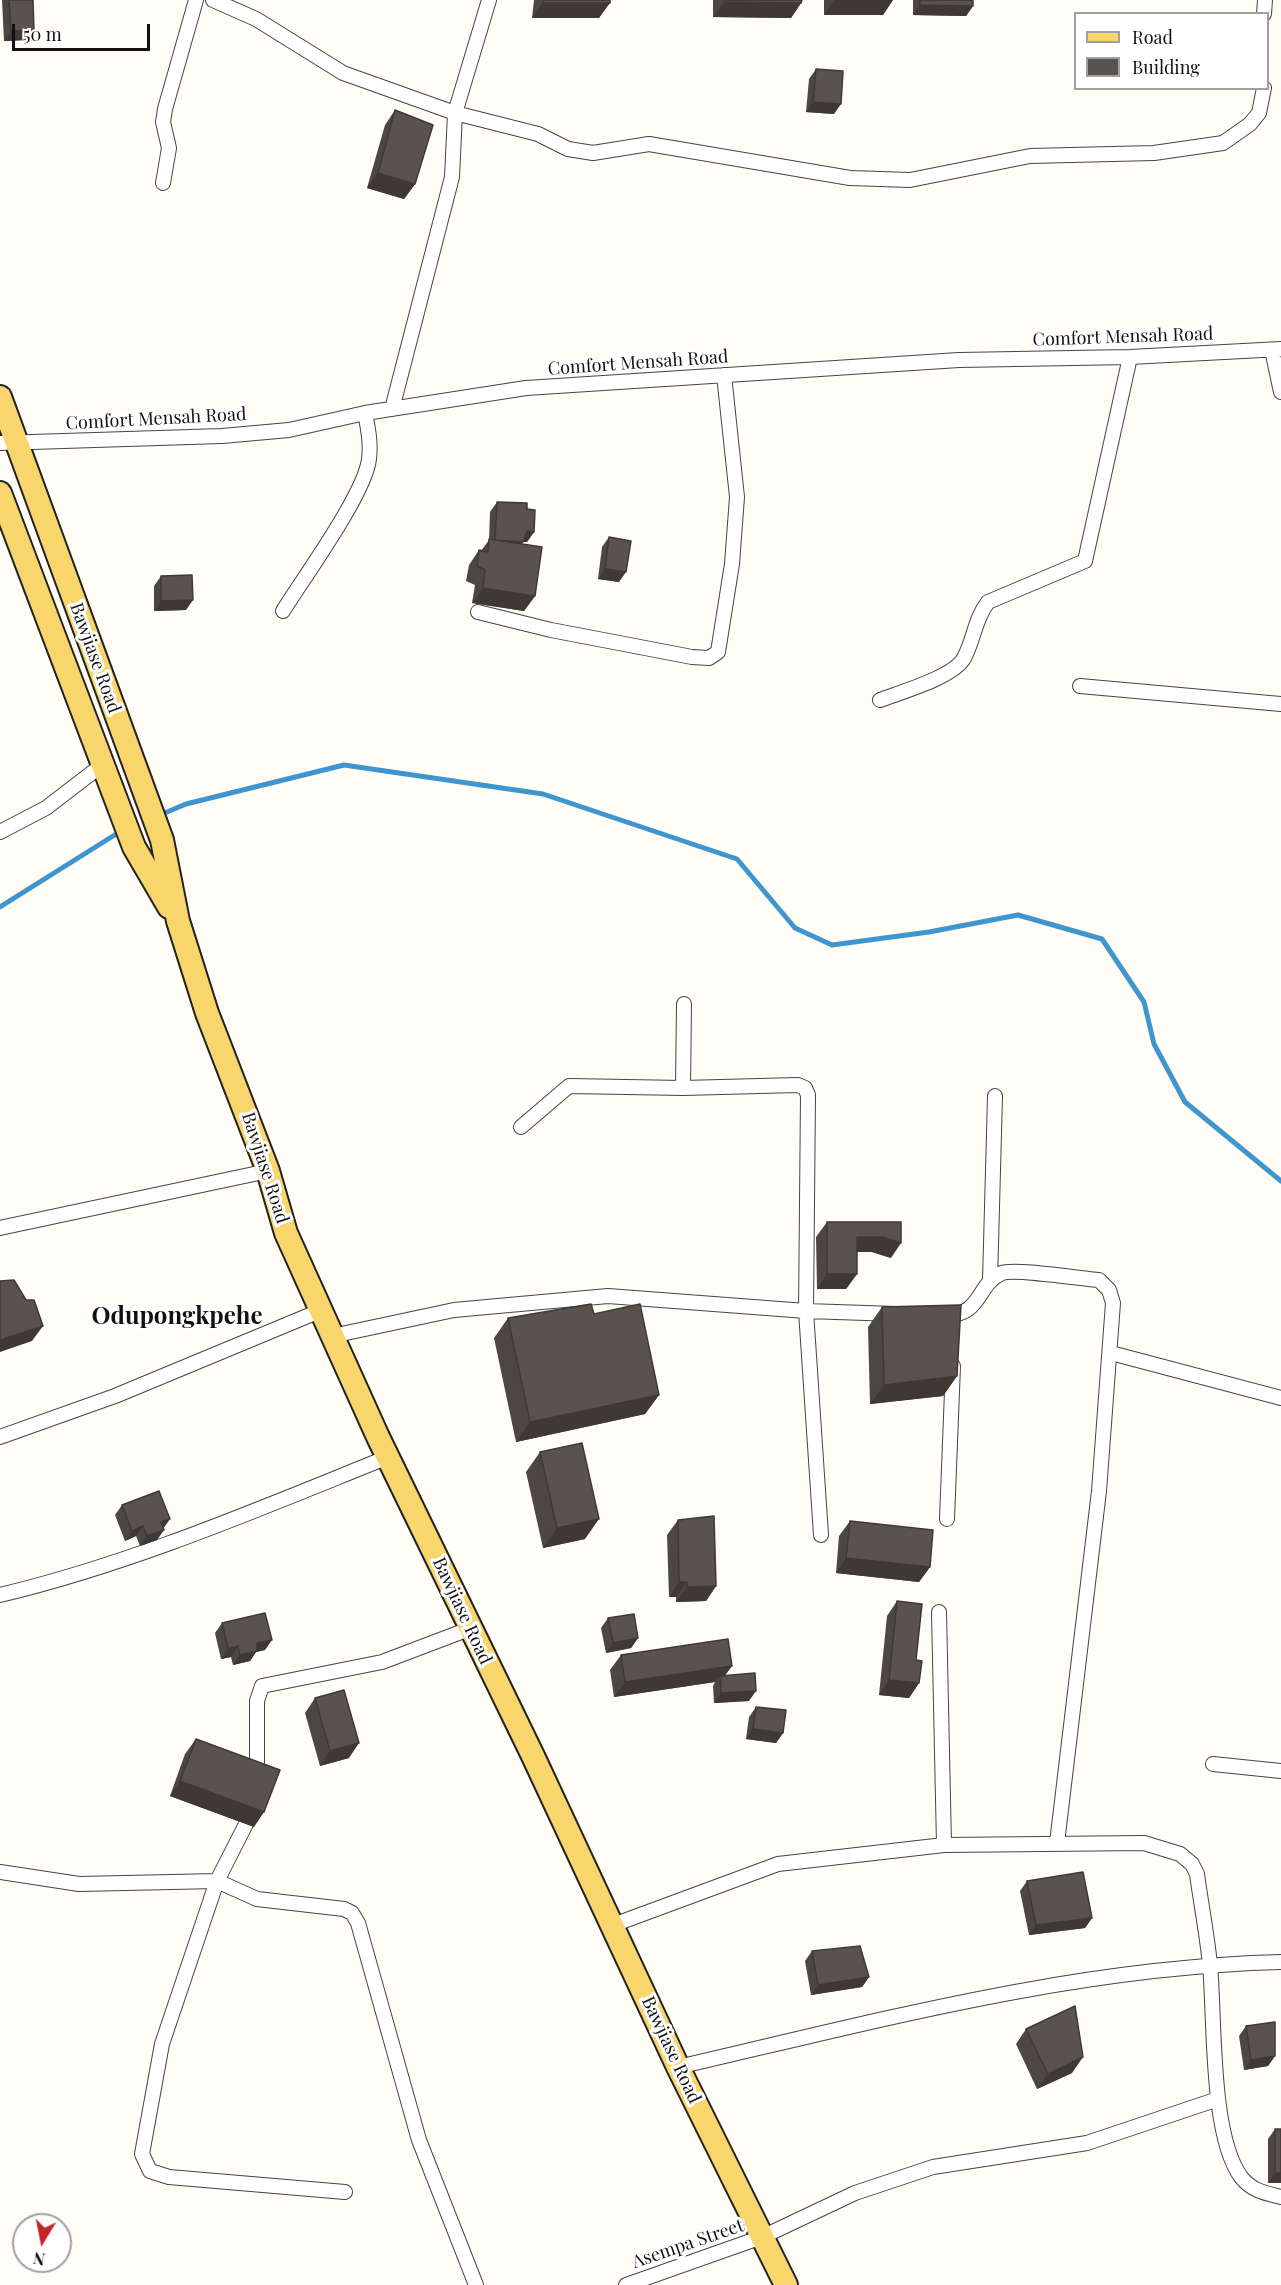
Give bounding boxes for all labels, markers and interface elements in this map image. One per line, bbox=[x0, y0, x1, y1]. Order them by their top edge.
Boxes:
scale bar bbox=[15, 12, 153, 50]
legend bbox=[1074, 12, 1269, 90]
text: 50 m bbox=[23, 22, 62, 46]
text: Road bbox=[1132, 25, 1173, 49]
text: Building bbox=[1132, 55, 1200, 79]
street label: Comfort Mensah Road bbox=[1032, 323, 1214, 351]
street label: Comfort Mensah Road bbox=[547, 346, 729, 380]
street label: Comfort Mensah Road bbox=[65, 403, 247, 435]
street label: Bawjiase Road bbox=[65, 600, 125, 716]
street label: Bawjiase Road bbox=[237, 1110, 293, 1226]
district label: Odupongkpehe bbox=[92, 1303, 262, 1331]
street label: Bawjiase Road bbox=[428, 1554, 496, 1668]
street label: Bawjiase Road bbox=[637, 1993, 705, 2107]
north arrow bbox=[12, 2213, 72, 2273]
street label: Asempa Street bbox=[629, 2215, 747, 2273]
text: N bbox=[32, 2248, 47, 2271]

